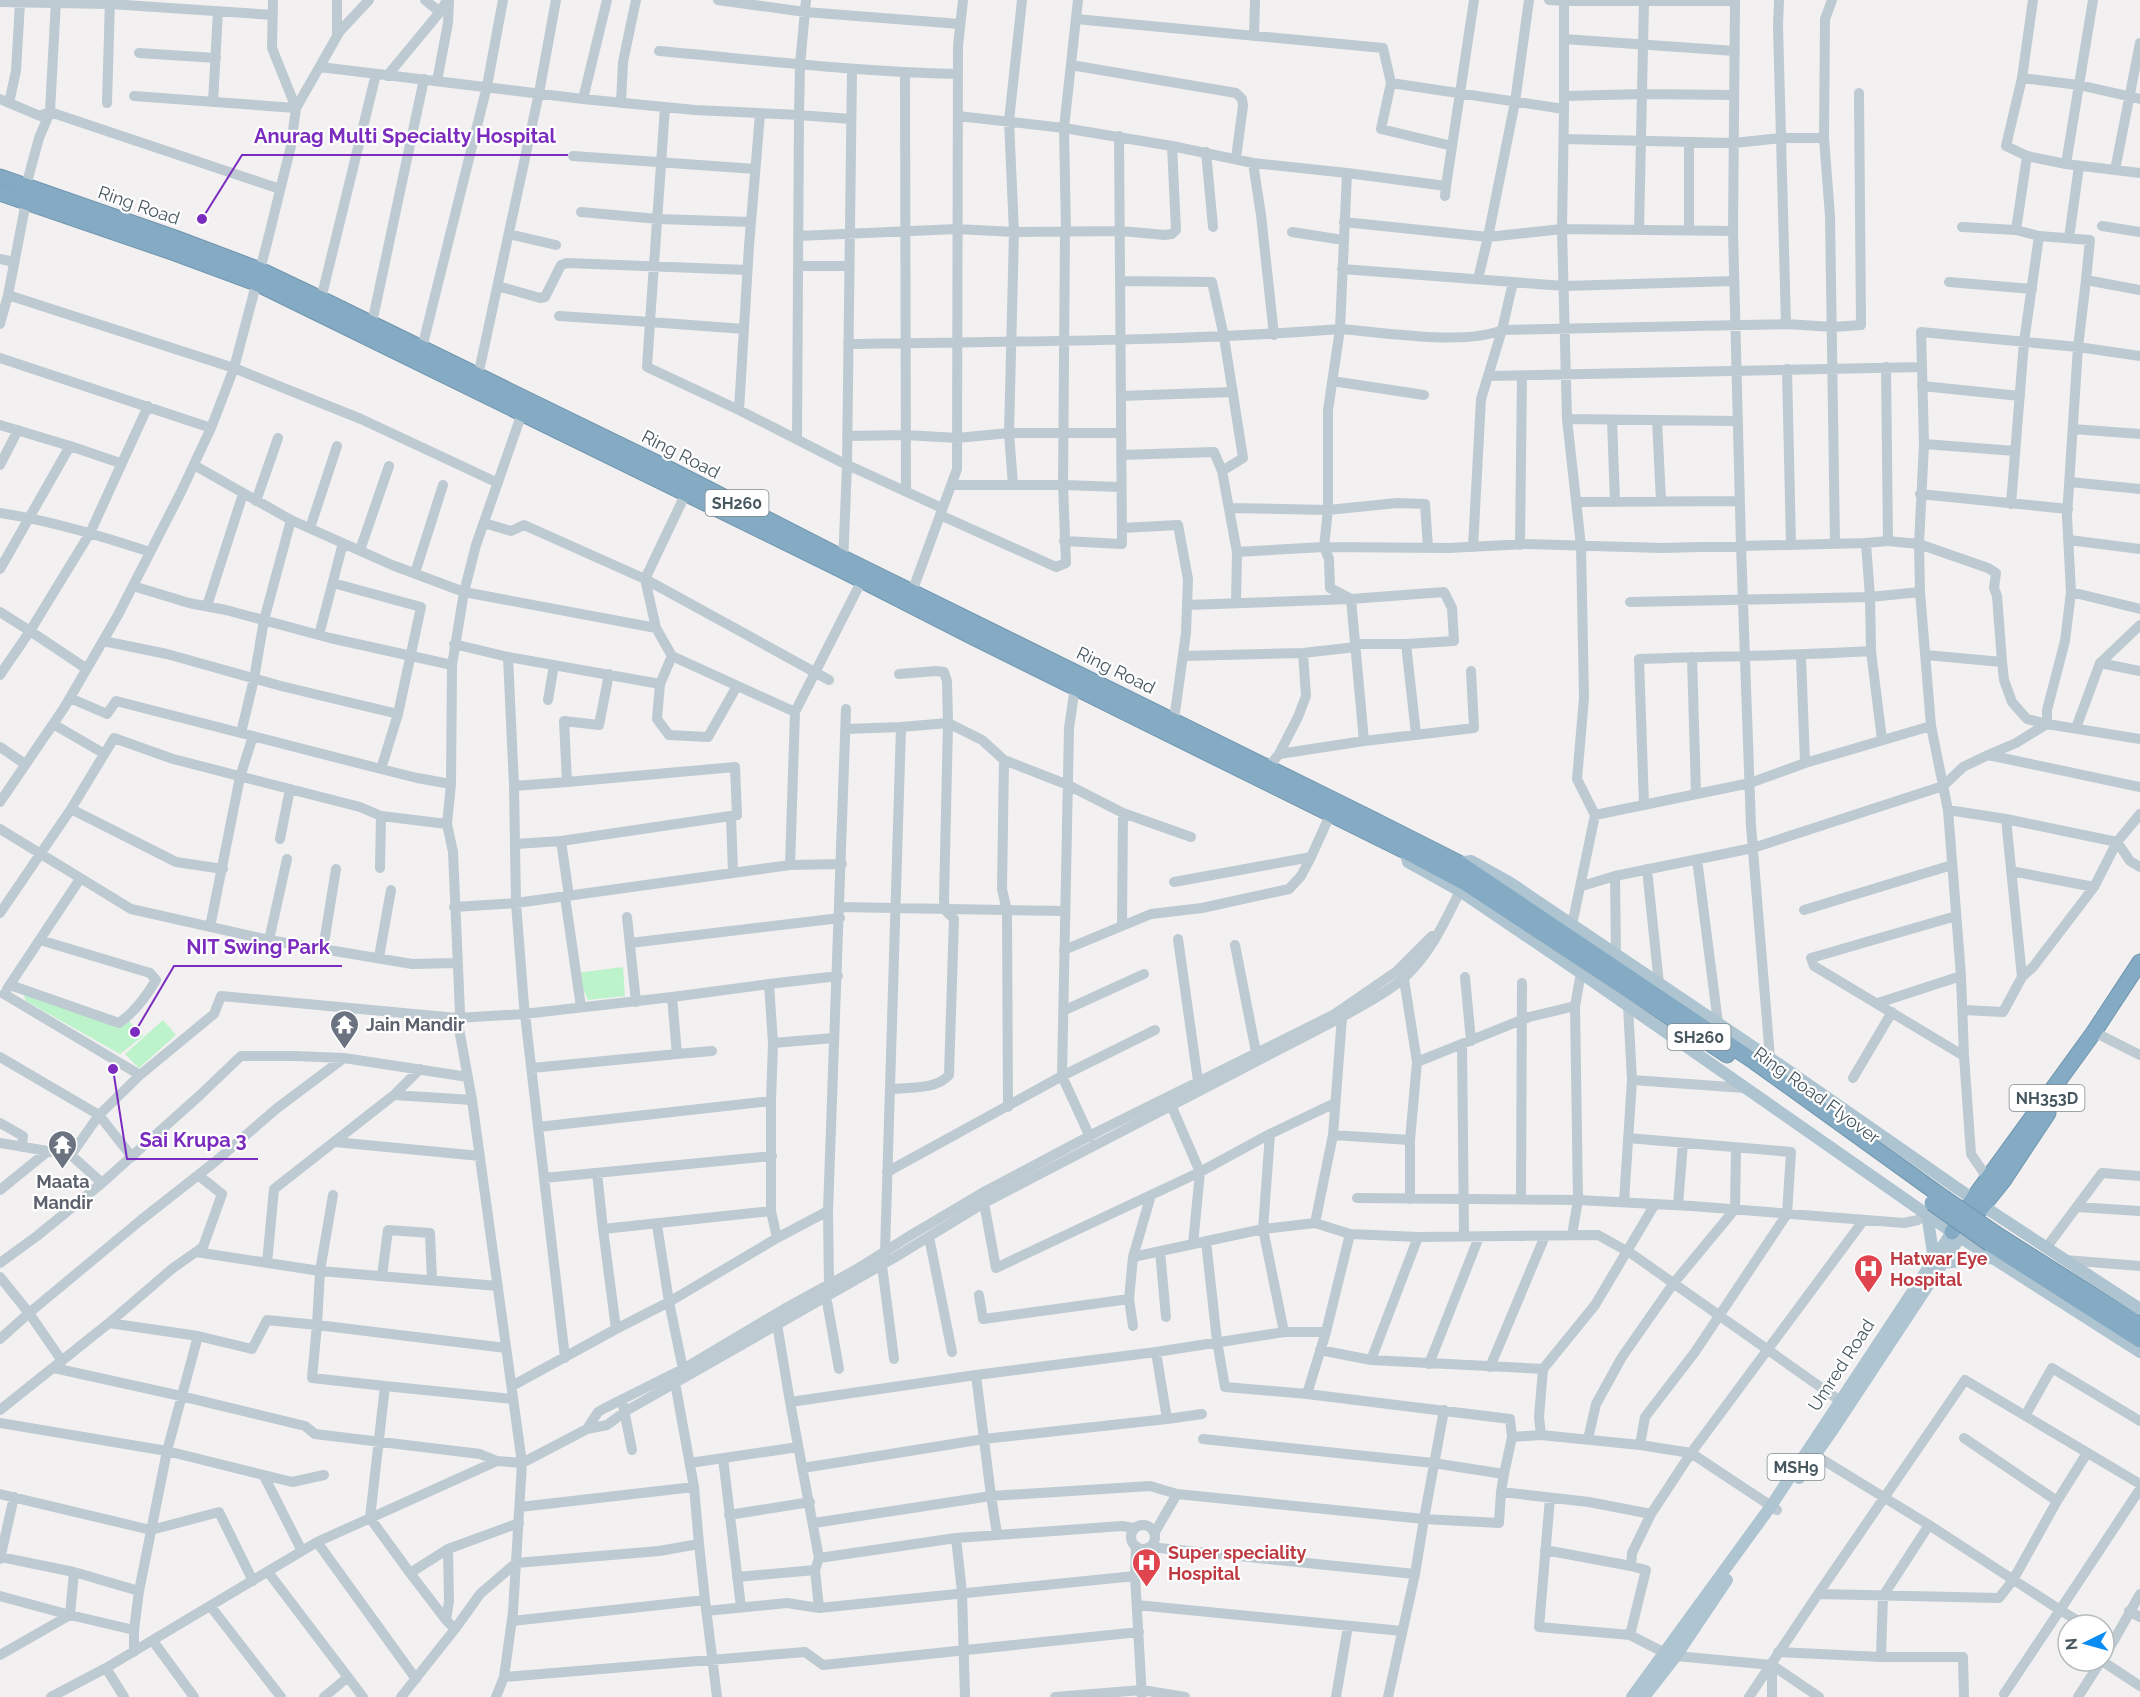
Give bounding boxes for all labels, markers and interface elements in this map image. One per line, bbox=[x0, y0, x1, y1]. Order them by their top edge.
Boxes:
callout: Anurag Multi Specialty Hospital bbox=[242, 117, 568, 155]
text: Anurag Multi Specialty Hospital bbox=[254, 124, 557, 148]
street label: Ring Road bbox=[95, 181, 183, 229]
street label: Ring Road bbox=[638, 425, 724, 483]
road number: SH260 bbox=[706, 490, 768, 516]
street label: Ring Road bbox=[1073, 642, 1159, 698]
callout: NIT Swing Park bbox=[174, 928, 342, 966]
text: NIT Swing Park bbox=[186, 935, 331, 959]
temple icon: Jain Mandir bbox=[329, 1008, 361, 1050]
place label: Jain Mandir bbox=[366, 1014, 465, 1035]
road number: SH260 bbox=[1668, 1024, 1730, 1050]
street label: Ring Road Flyover bbox=[1750, 1042, 1885, 1148]
road number: NH353D bbox=[2010, 1085, 2084, 1111]
callout: Sai Krupa 3 bbox=[127, 1121, 258, 1159]
temple icon: Maata Mandir bbox=[47, 1128, 79, 1170]
text: Sai Krupa 3 bbox=[139, 1128, 247, 1152]
place label: Maata Mandir bbox=[33, 1171, 93, 1213]
place label: Hatwar Eye Hospital bbox=[1890, 1248, 1988, 1290]
hospital icon: Hatwar Eye Hospital bbox=[1853, 1252, 1885, 1294]
street label: Umred Road bbox=[1803, 1315, 1879, 1415]
road number: MSH9 bbox=[1768, 1454, 1824, 1480]
place label: Super speciality Hospital bbox=[1168, 1542, 1307, 1584]
hospital icon: Super speciality Hospital bbox=[1131, 1546, 1163, 1588]
north arrow bbox=[2056, 1613, 2116, 1673]
text: N bbox=[2062, 1637, 2082, 1651]

